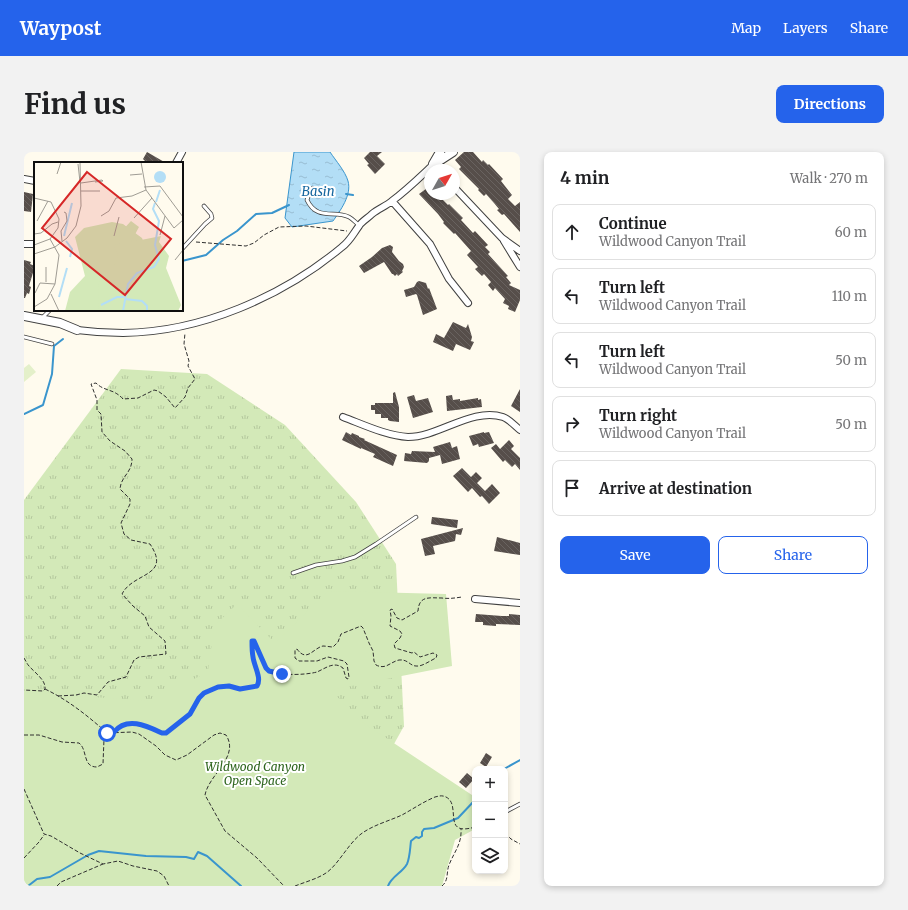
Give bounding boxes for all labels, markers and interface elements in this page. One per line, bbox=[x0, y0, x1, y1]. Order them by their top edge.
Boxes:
text: Waypost bbox=[20, 16, 101, 40]
text: Map bbox=[731, 19, 761, 37]
text: Layers bbox=[783, 19, 828, 37]
text: Share bbox=[850, 19, 888, 37]
button: Directions bbox=[776, 85, 884, 123]
text: Find us bbox=[24, 86, 126, 122]
inset map bbox=[34, 162, 183, 311]
north arrow bbox=[424, 164, 460, 200]
text: 4 min bbox=[560, 167, 609, 189]
text: Walk · 270 m bbox=[790, 170, 868, 187]
water label: Basin bbox=[301, 183, 335, 200]
text: Continue bbox=[599, 214, 667, 233]
icon: ahead bbox=[561, 221, 583, 243]
text: 60 m bbox=[835, 224, 867, 241]
text: Wildwood Canyon Trail bbox=[599, 233, 746, 250]
text: Turn left bbox=[599, 278, 665, 297]
icon: left bbox=[561, 285, 583, 307]
text: 110 m bbox=[832, 288, 867, 305]
text: Wildwood Canyon Trail bbox=[599, 297, 746, 314]
text: Turn left bbox=[599, 342, 665, 361]
icon: left bbox=[561, 349, 583, 371]
text: 50 m bbox=[835, 352, 867, 369]
text: Wildwood Canyon Trail bbox=[599, 361, 746, 378]
text: Turn right bbox=[599, 406, 677, 425]
icon: right bbox=[561, 413, 583, 435]
text: 50 m bbox=[835, 416, 867, 433]
text: Wildwood Canyon Trail bbox=[599, 425, 746, 442]
icon: arrive bbox=[561, 477, 583, 499]
text: Arrive at destination bbox=[599, 479, 752, 498]
button: Save bbox=[560, 536, 710, 574]
button: Share bbox=[718, 536, 868, 574]
route end bbox=[273, 665, 291, 683]
route start bbox=[98, 724, 116, 742]
park label: Wildwood Canyon Open Space bbox=[205, 759, 305, 788]
map controls bbox=[472, 766, 508, 874]
button: + bbox=[472, 766, 508, 802]
button: − bbox=[472, 802, 508, 838]
button: layers bbox=[472, 838, 508, 874]

